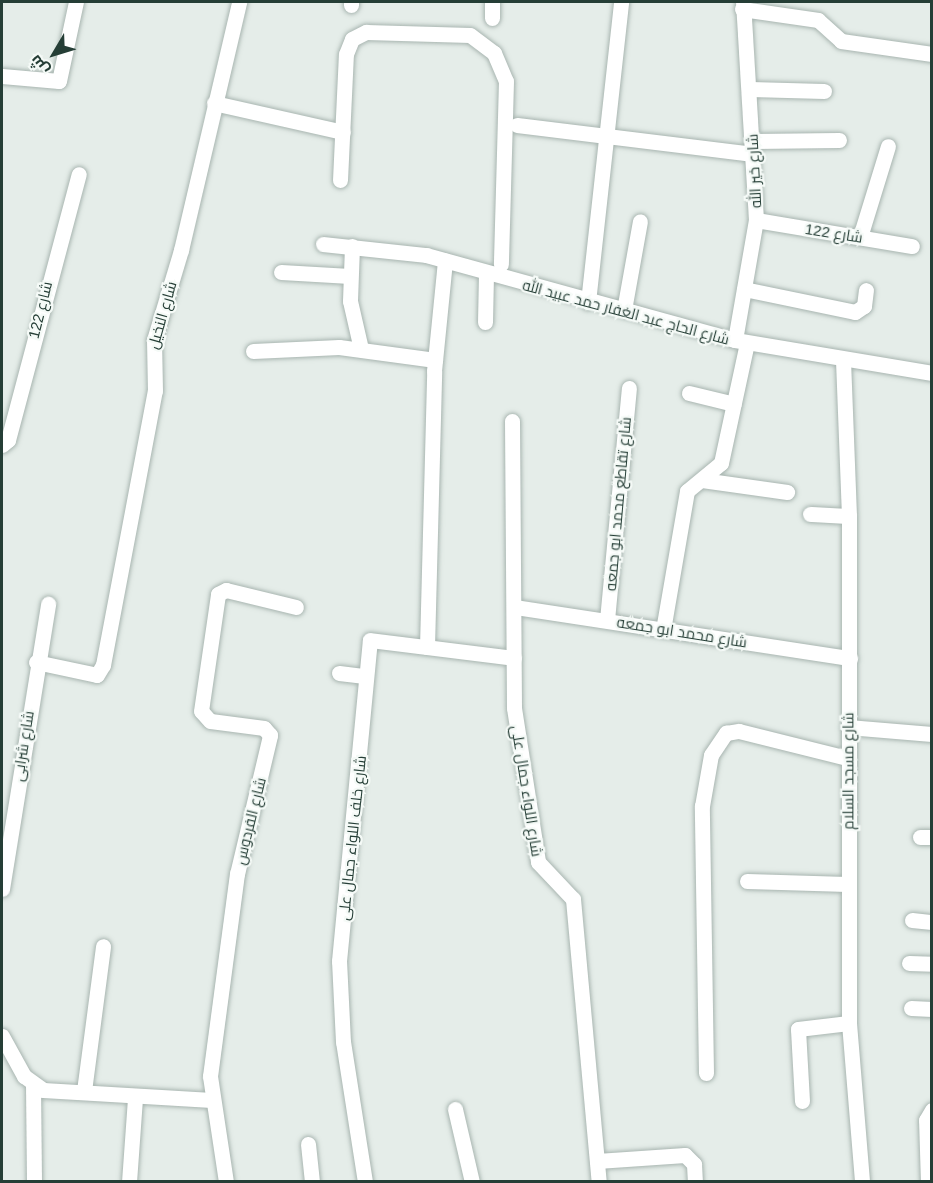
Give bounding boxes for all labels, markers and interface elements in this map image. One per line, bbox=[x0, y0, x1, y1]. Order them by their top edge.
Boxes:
north arrow bbox=[24, 24, 84, 84]
text: ش bbox=[26, 52, 52, 79]
street label: شارع خير الله bbox=[743, 133, 765, 209]
street label: شارع 122 bbox=[804, 220, 864, 246]
street label: شارع الحاج عبد الغفار حمد عبيد الله bbox=[521, 276, 731, 348]
street label: شارع النخيل bbox=[144, 279, 180, 351]
street label: شارع 122 bbox=[24, 280, 56, 340]
street label: شارع تقاطع محمد ابو جمعه bbox=[601, 416, 635, 592]
street label: شارع محمد ابو جمعه bbox=[616, 613, 748, 651]
street label: شارع شرابى bbox=[9, 709, 37, 783]
street label: شارع مسجد السلام bbox=[839, 712, 857, 830]
street label: شارع اللواء جمال على bbox=[508, 724, 546, 858]
street label: شارع خلف اللواء جمال على bbox=[334, 755, 370, 921]
street label: شارع الفردوس bbox=[230, 776, 270, 866]

